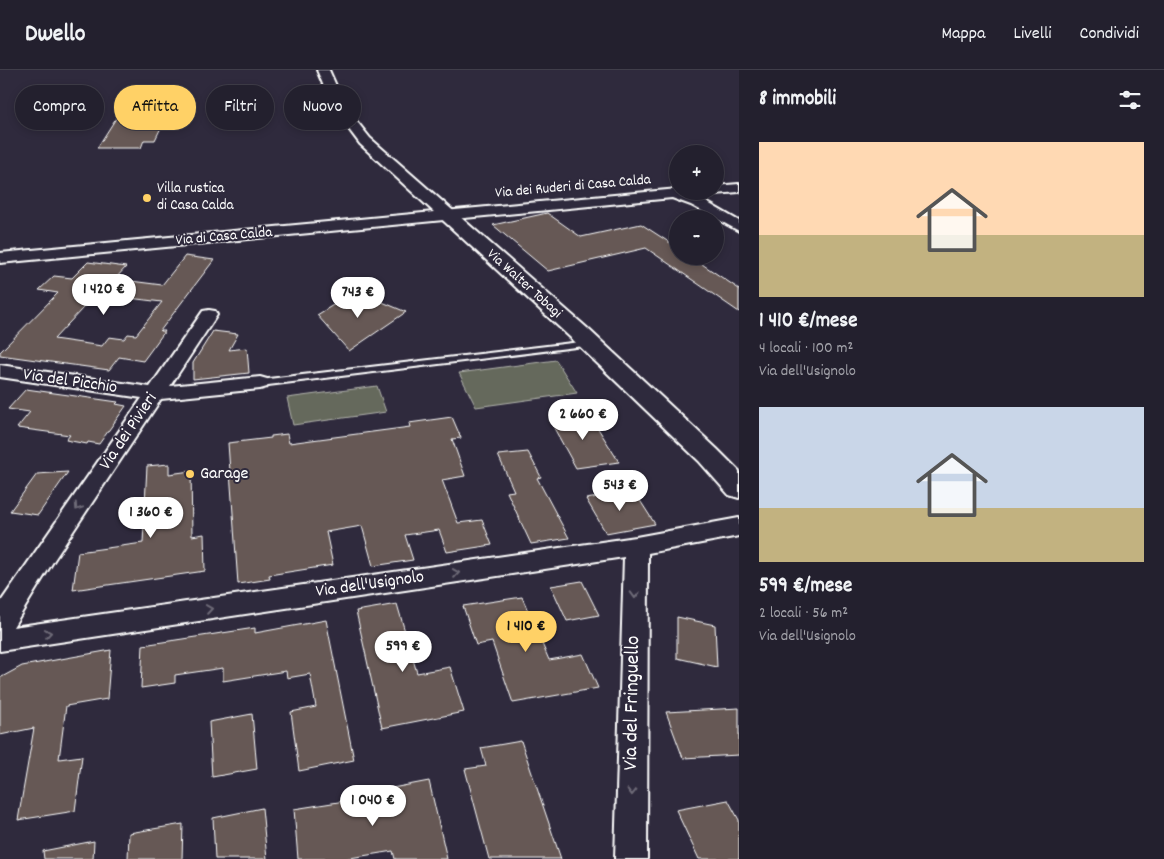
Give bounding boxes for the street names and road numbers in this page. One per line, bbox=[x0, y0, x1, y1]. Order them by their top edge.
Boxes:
street label: Via dei Ruderi di Casa Calda bbox=[494, 169, 653, 205]
street label: Via di Casa Calda bbox=[175, 222, 274, 252]
street label: Via Walter Tobagi bbox=[481, 244, 567, 324]
street label: Via del Picchio bbox=[21, 363, 119, 401]
street label: Via dei Pivieri bbox=[94, 388, 164, 476]
street label: Via dell'Usignolo bbox=[314, 565, 426, 605]
street label: Via del Fringuello bbox=[617, 635, 649, 771]

